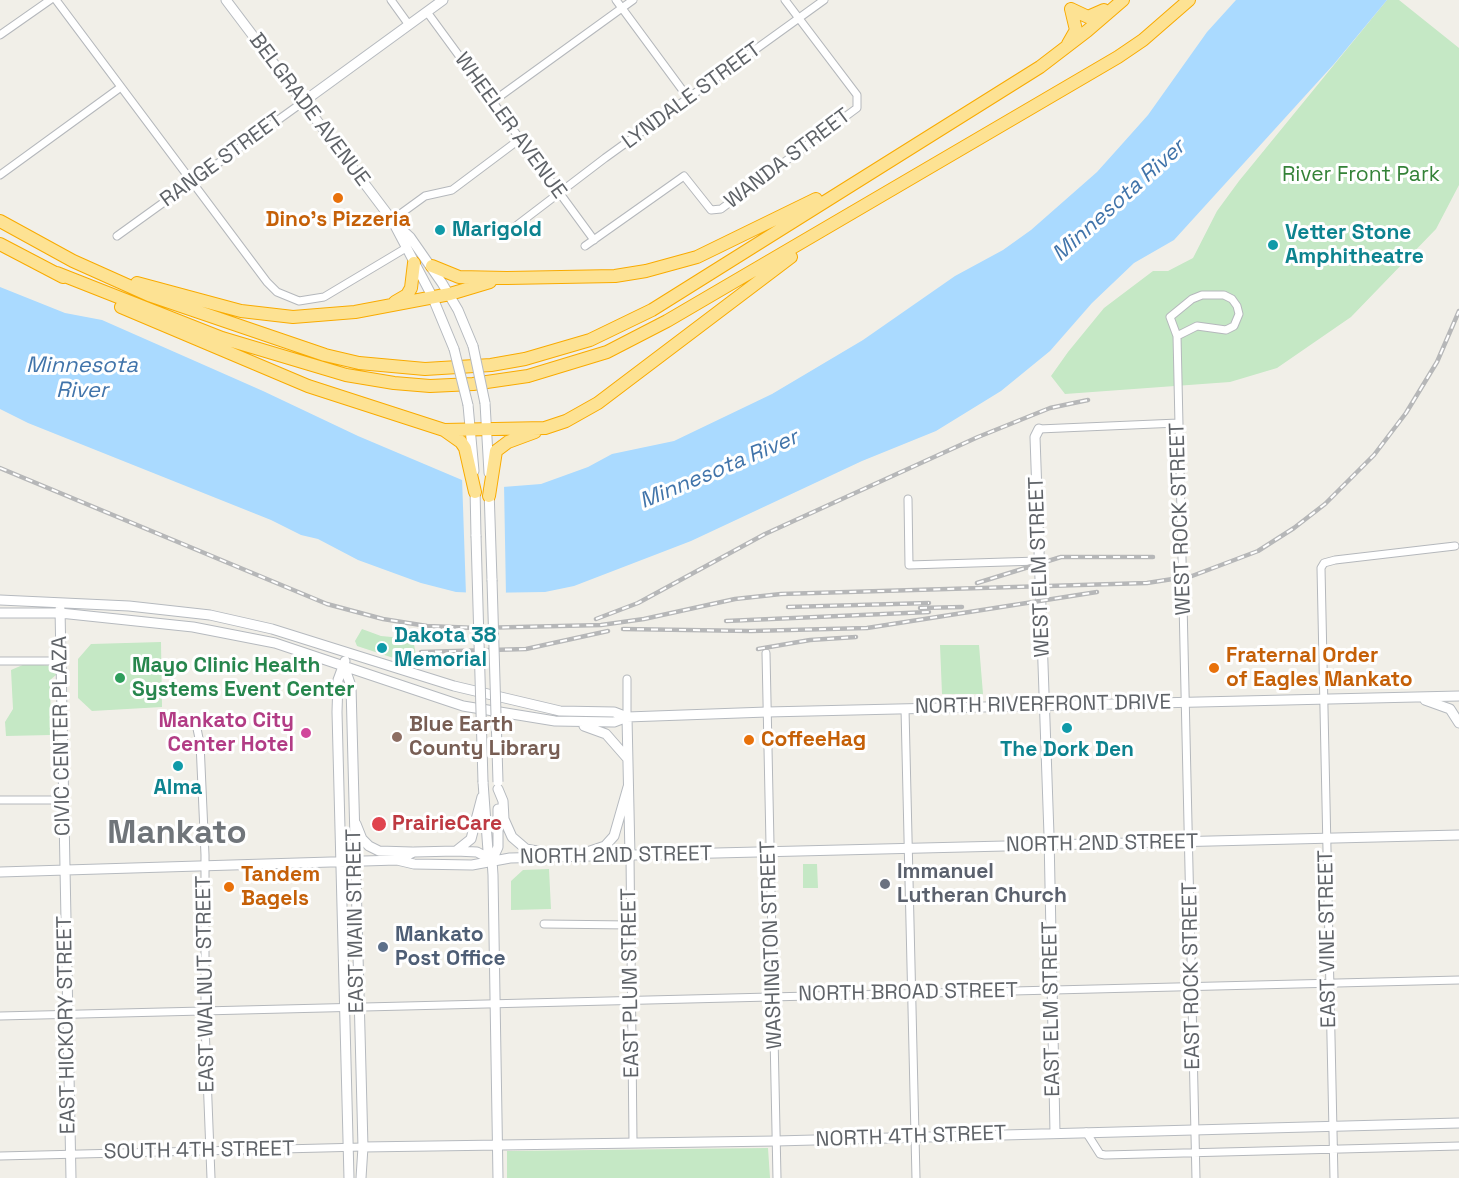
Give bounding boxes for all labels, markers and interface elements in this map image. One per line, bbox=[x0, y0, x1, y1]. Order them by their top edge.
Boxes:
street label: BELGRADE AVENUE bbox=[243, 29, 375, 191]
street label: LYNDALE STREET bbox=[618, 37, 766, 155]
street label: WHEELER AVENUE bbox=[449, 48, 571, 204]
street label: WANDA STREET bbox=[720, 103, 856, 215]
street label: RANGE STREET bbox=[156, 107, 288, 213]
water label: Minnesota River bbox=[1047, 134, 1191, 268]
park label: River Front Park bbox=[1282, 162, 1440, 188]
marker: Dino's Pizzeria bbox=[331, 191, 345, 205]
place label: Dino's Pizzeria bbox=[265, 207, 411, 233]
place label: Marigold bbox=[452, 217, 542, 243]
place label: Vetter Stone Amphitheatre bbox=[1285, 220, 1424, 270]
marker: Marigold bbox=[433, 223, 447, 237]
marker: Vetter Stone Amphitheatre bbox=[1266, 238, 1280, 252]
water label: Minnesota River bbox=[26, 353, 138, 404]
street label: WEST ROCK STREET bbox=[1165, 422, 1197, 616]
water label: Minnesota River bbox=[636, 425, 802, 515]
street label: WEST ELM STREET bbox=[1024, 476, 1056, 658]
place label: Dakota 38 Memorial bbox=[394, 623, 496, 673]
street label: CIVIC CENTER PLAZA bbox=[48, 636, 76, 836]
marker: Dakota 38 Memorial bbox=[375, 641, 389, 655]
place label: Fraternal Order of Eagles Mankato bbox=[1226, 643, 1413, 693]
place label: Mayo Clinic Health Systems Event Center bbox=[132, 653, 354, 703]
marker: Fraternal Order of Eagles Mankato bbox=[1207, 661, 1221, 675]
marker: Mayo Clinic Health Systems Event Center bbox=[113, 671, 127, 685]
street label: NORTH RIVERFRONT DRIVE bbox=[915, 690, 1171, 720]
place label: Mankato City Center Hotel bbox=[158, 708, 294, 758]
place label: Blue Earth County Library bbox=[409, 712, 561, 762]
marker: The Dork Den bbox=[1060, 721, 1074, 735]
marker: Mankato City Center Hotel bbox=[299, 726, 313, 740]
place label: CoffeeHag bbox=[761, 727, 866, 753]
marker: Blue Earth County Library bbox=[390, 730, 404, 744]
marker: CoffeeHag bbox=[742, 733, 756, 747]
place label: The Dork Den bbox=[1000, 737, 1134, 763]
marker: Alma bbox=[171, 759, 185, 773]
place label: Alma bbox=[154, 775, 202, 801]
place label: PrairieCare bbox=[392, 811, 502, 837]
district label: Mankato bbox=[107, 814, 247, 854]
marker: PrairieCare bbox=[370, 815, 388, 833]
street label: EAST MAIN STREET bbox=[342, 828, 370, 1014]
street label: NORTH 2ND STREET bbox=[1006, 830, 1198, 858]
street label: WASHINGTON STREET bbox=[756, 840, 788, 1050]
street label: NORTH 2ND STREET bbox=[520, 842, 712, 870]
street label: EAST VINE STREET bbox=[1314, 850, 1342, 1028]
place label: Immanuel Lutheran Church bbox=[897, 859, 1067, 909]
place label: Tandem Bagels bbox=[241, 862, 320, 912]
street label: EAST WALNUT STREET bbox=[192, 875, 220, 1093]
marker: Immanuel Lutheran Church bbox=[878, 877, 892, 891]
marker: Tandem Bagels bbox=[222, 880, 236, 894]
street label: EAST ROCK STREET bbox=[1178, 882, 1206, 1070]
street label: EAST PLUM STREET bbox=[617, 888, 645, 1078]
street label: EAST HICKORY STREET bbox=[52, 915, 82, 1135]
street label: EAST ELM STREET bbox=[1038, 921, 1066, 1097]
place label: Mankato Post Office bbox=[395, 922, 506, 972]
marker: Mankato Post Office bbox=[376, 940, 390, 954]
street label: NORTH BROAD STREET bbox=[798, 978, 1018, 1008]
street label: NORTH 4TH STREET bbox=[815, 1121, 1007, 1153]
street label: SOUTH 4TH STREET bbox=[103, 1137, 295, 1165]

